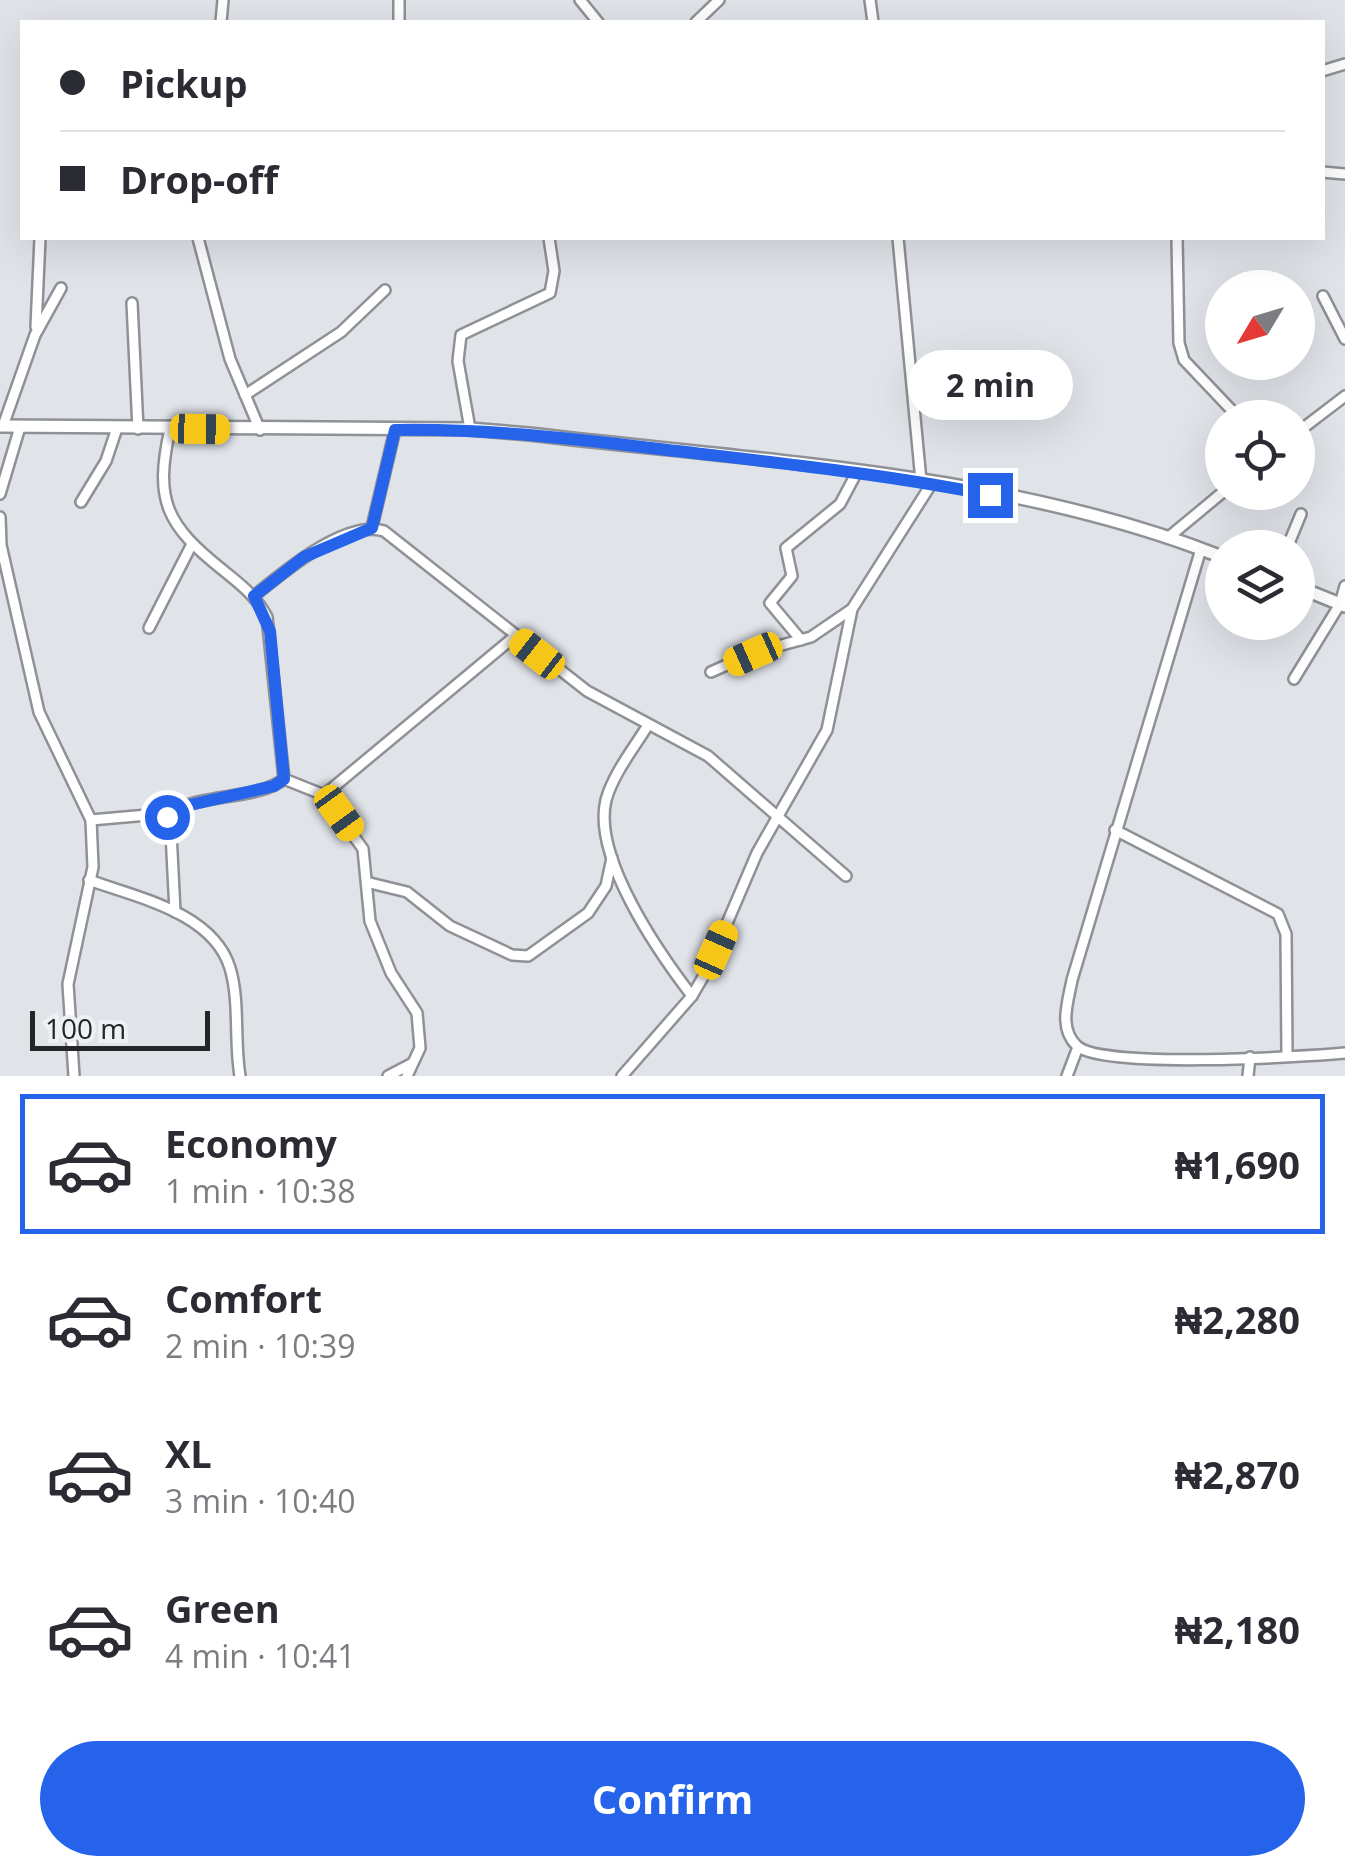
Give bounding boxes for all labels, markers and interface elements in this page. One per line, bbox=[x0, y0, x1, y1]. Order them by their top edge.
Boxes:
text: Pickup bbox=[120, 57, 248, 109]
text: Drop-off bbox=[120, 153, 278, 205]
north arrow bbox=[1205, 270, 1315, 380]
map controls bbox=[1205, 270, 1315, 640]
callout: 2 min bbox=[908, 350, 1072, 420]
text: 2 min bbox=[946, 363, 1035, 406]
button: locate bbox=[1205, 400, 1315, 510]
car bbox=[170, 413, 230, 445]
route end bbox=[968, 473, 1013, 518]
button: layers bbox=[1205, 530, 1315, 640]
car bbox=[504, 624, 570, 684]
car bbox=[719, 628, 787, 680]
car bbox=[309, 780, 369, 846]
route start bbox=[145, 795, 190, 840]
car bbox=[690, 916, 742, 984]
scale bar bbox=[30, 1006, 210, 1050]
text: 100 m bbox=[45, 1009, 126, 1047]
text: Economy bbox=[165, 1117, 337, 1169]
icon: car bbox=[45, 1119, 135, 1209]
text: ₦1,690 bbox=[1175, 1138, 1300, 1190]
text: 1 min · 10:38 bbox=[165, 1169, 356, 1212]
text: Comfort bbox=[165, 1272, 322, 1324]
icon: car bbox=[45, 1274, 135, 1364]
text: ₦2,280 bbox=[1175, 1293, 1300, 1345]
text: 2 min · 10:39 bbox=[165, 1324, 356, 1367]
text: XL bbox=[165, 1427, 212, 1479]
icon: car bbox=[45, 1429, 135, 1519]
text: ₦2,870 bbox=[1175, 1448, 1300, 1500]
text: 3 min · 10:40 bbox=[165, 1479, 356, 1522]
text: Green bbox=[165, 1582, 280, 1634]
icon: car bbox=[45, 1584, 135, 1674]
text: ₦2,180 bbox=[1175, 1603, 1300, 1655]
text: 4 min · 10:41 bbox=[165, 1634, 356, 1677]
button: Confirm bbox=[40, 1741, 1305, 1856]

